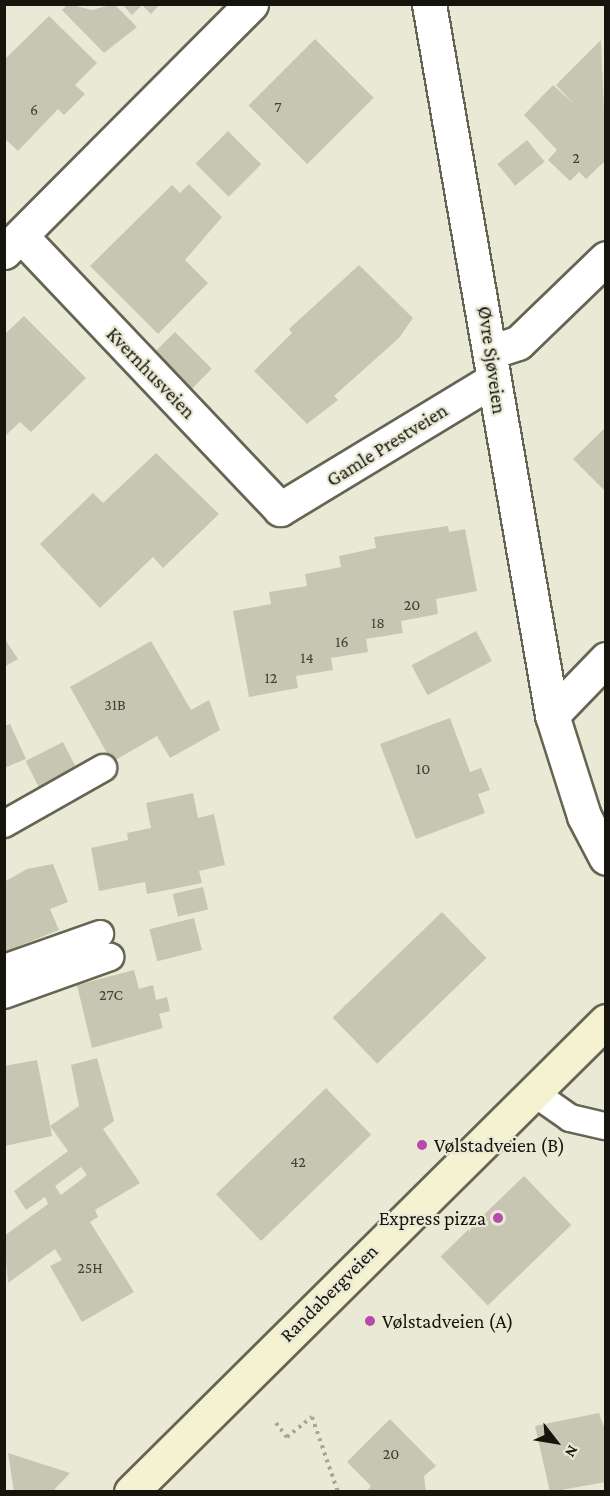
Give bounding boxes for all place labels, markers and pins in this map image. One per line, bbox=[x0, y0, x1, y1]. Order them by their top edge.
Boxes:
place label: Vølstadveien (B) bbox=[434, 1133, 565, 1157]
marker: Vølstadveien (B) bbox=[415, 1138, 429, 1152]
place label: Express pizza bbox=[379, 1206, 486, 1230]
marker: Express pizza bbox=[491, 1211, 505, 1225]
place label: Vølstadveien (A) bbox=[382, 1309, 513, 1333]
marker: Vølstadveien (A) bbox=[363, 1314, 377, 1328]

